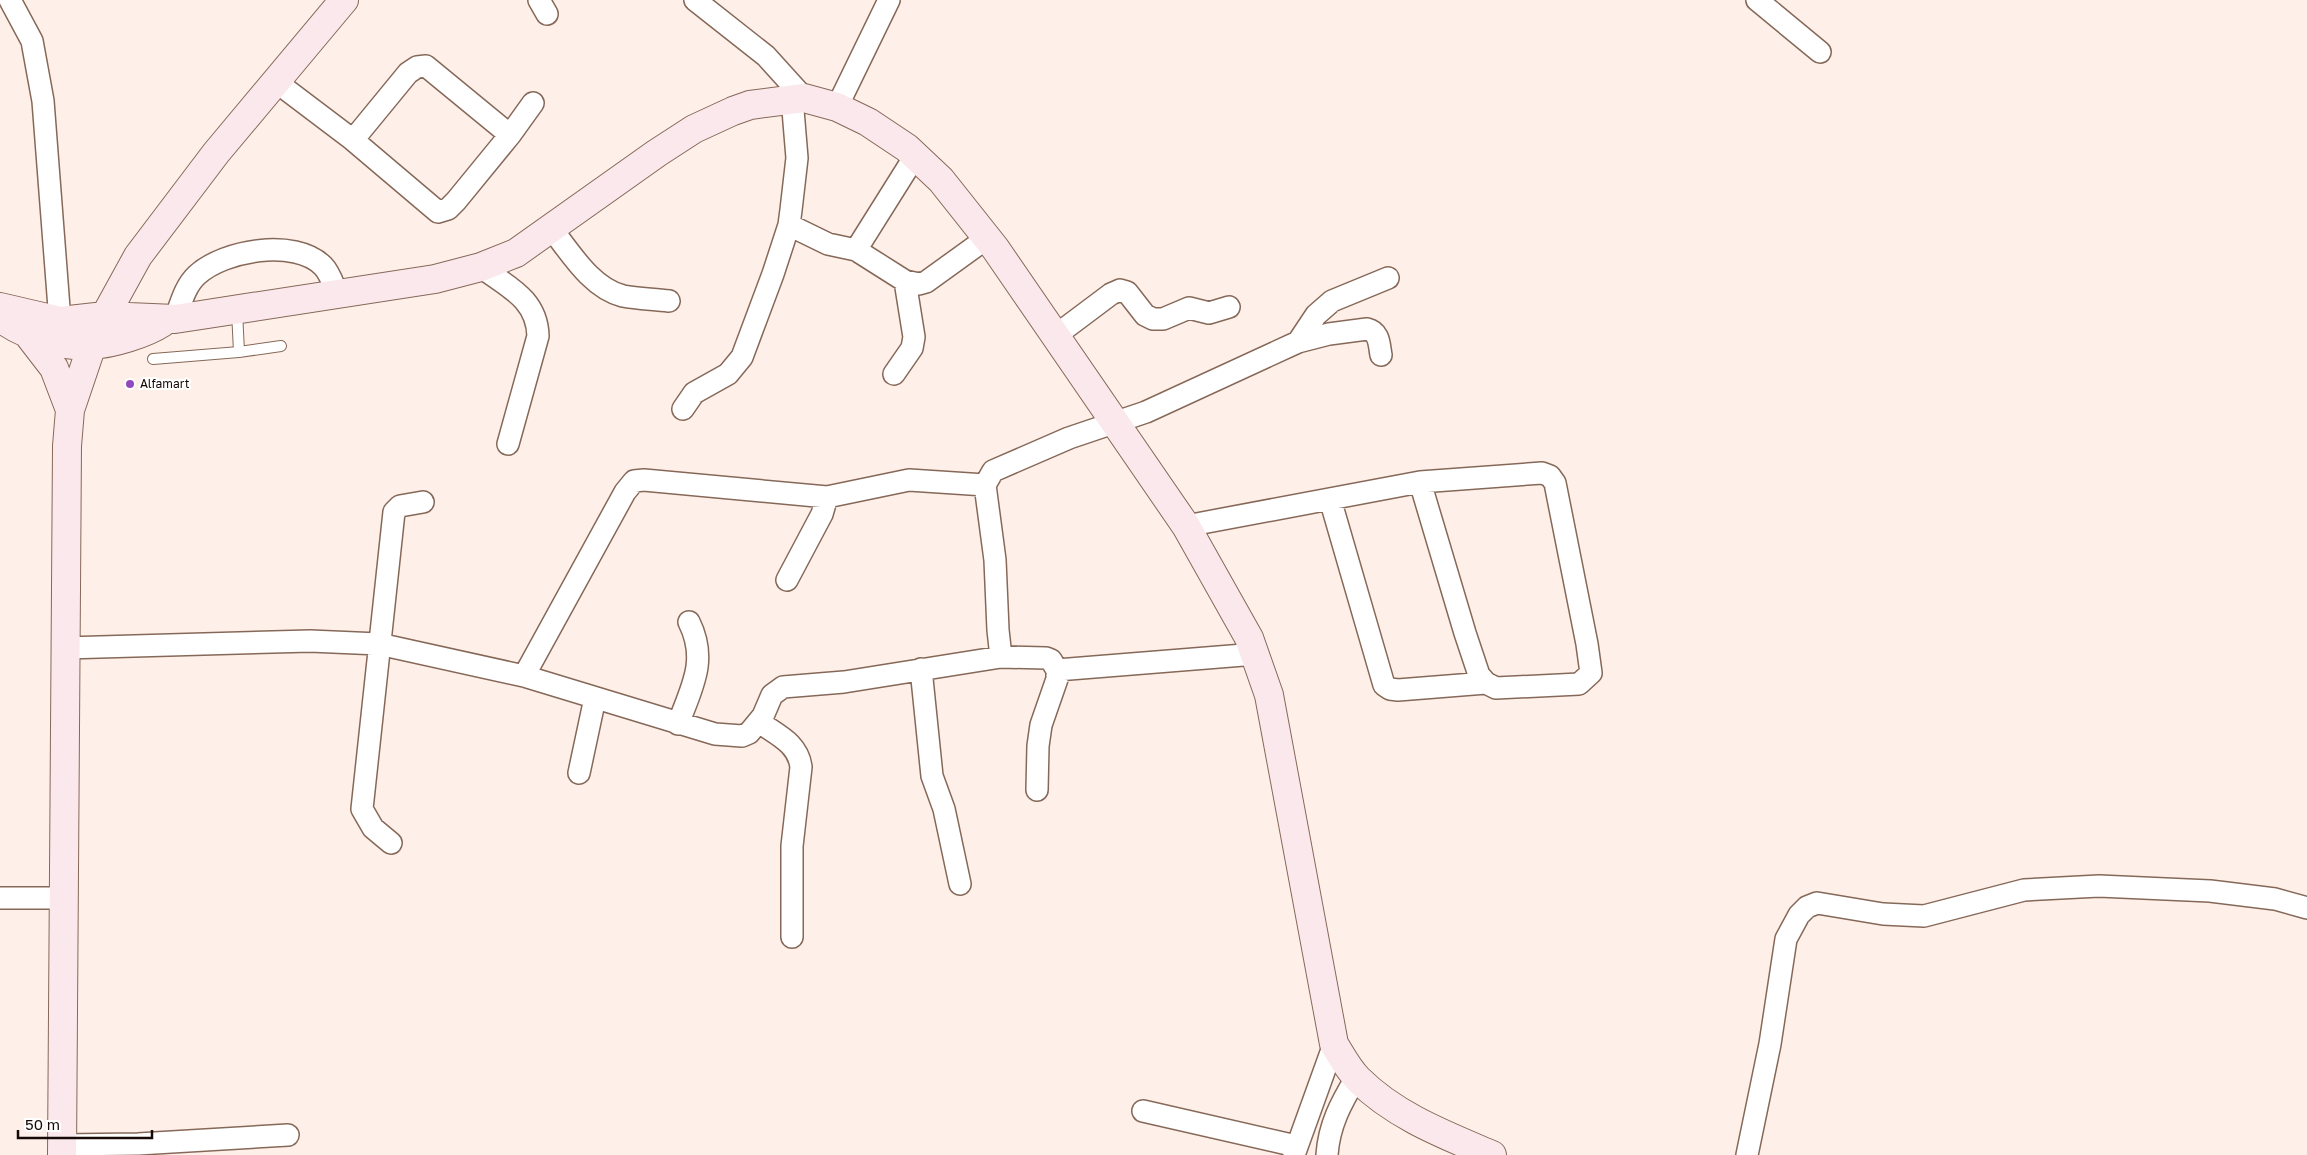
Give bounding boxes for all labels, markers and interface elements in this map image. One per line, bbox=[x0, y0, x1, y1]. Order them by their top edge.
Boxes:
place label: Alfamart bbox=[140, 376, 190, 391]
marker: Alfamart bbox=[124, 378, 136, 390]
scale bar bbox=[18, 1108, 151, 1140]
text: 50 m bbox=[25, 1115, 60, 1133]

